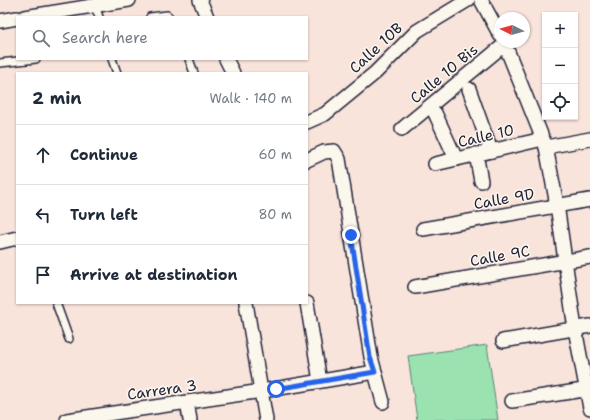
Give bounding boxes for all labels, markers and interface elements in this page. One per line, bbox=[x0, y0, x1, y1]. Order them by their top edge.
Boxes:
north arrow bbox=[494, 12, 530, 48]
map controls bbox=[542, 12, 578, 120]
button: + bbox=[542, 12, 578, 48]
search box bbox=[16, 16, 308, 60]
street label: Calle 10B bbox=[345, 18, 407, 78]
icon: search bbox=[30, 27, 52, 49]
text: Search here bbox=[62, 28, 148, 48]
street label: Calle 10 Bis bbox=[406, 40, 482, 108]
button: − bbox=[542, 48, 578, 84]
button: locate bbox=[542, 84, 578, 120]
text: 2 min bbox=[32, 87, 82, 109]
text: Walk · 140 m bbox=[209, 90, 292, 107]
street label: Calle 10 bbox=[456, 120, 516, 152]
icon: ahead bbox=[32, 144, 54, 166]
text: Continue bbox=[70, 145, 138, 165]
text: 60 m bbox=[259, 146, 292, 163]
street label: Calle 9D bbox=[472, 184, 536, 214]
icon: left bbox=[32, 204, 54, 226]
text: Turn left bbox=[70, 205, 138, 225]
text: 80 m bbox=[258, 206, 292, 223]
route end bbox=[342, 226, 360, 244]
street label: Calle 9C bbox=[468, 241, 532, 271]
icon: arrive bbox=[32, 264, 54, 286]
text: Arrive at destination bbox=[70, 265, 238, 285]
street label: Carrera 3 bbox=[126, 375, 198, 405]
route start bbox=[267, 380, 285, 398]

